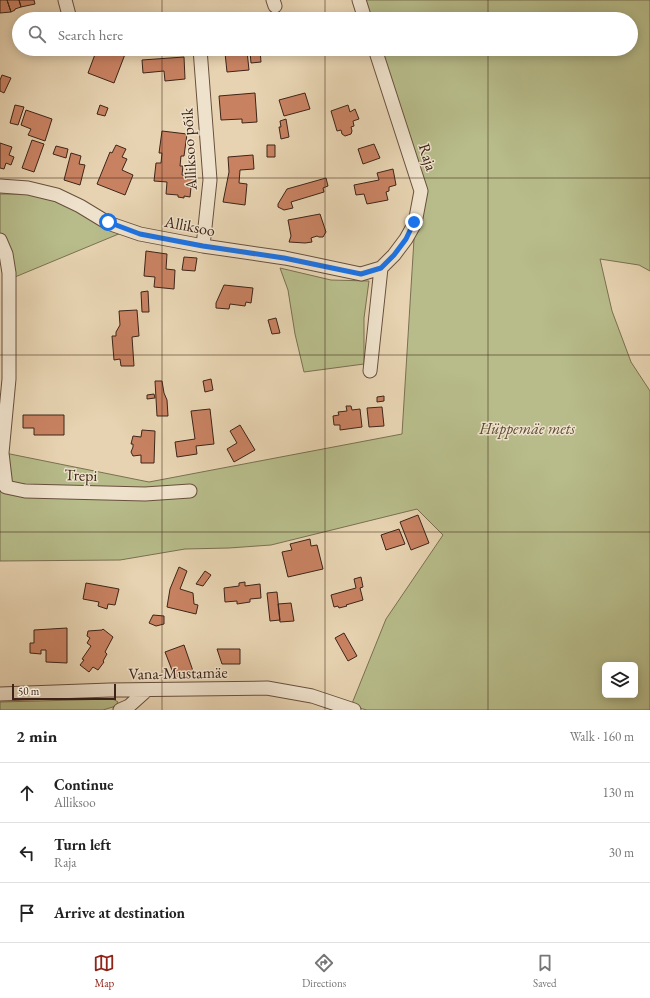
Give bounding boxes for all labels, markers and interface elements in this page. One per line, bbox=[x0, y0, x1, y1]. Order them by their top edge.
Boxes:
search box bbox=[12, 12, 638, 56]
icon: search bbox=[26, 23, 48, 45]
text: Search here bbox=[58, 25, 123, 44]
street label: Alliksoo põik bbox=[176, 107, 202, 192]
street label: Raja bbox=[414, 141, 442, 174]
street label: Alliksoo bbox=[162, 211, 217, 241]
route start bbox=[99, 213, 117, 231]
route end bbox=[405, 213, 423, 231]
park label: Hüppemäe mets bbox=[478, 418, 575, 439]
street label: Trepi bbox=[64, 464, 98, 486]
street label: Vana-Mustamäe bbox=[128, 662, 228, 684]
map controls bbox=[602, 662, 638, 698]
button: layers bbox=[602, 662, 638, 698]
scale bar bbox=[12, 682, 116, 701]
text: 50 m bbox=[18, 684, 39, 698]
text: 2 min bbox=[16, 725, 57, 747]
text: Walk · 160 m bbox=[570, 728, 634, 745]
text: Continue bbox=[54, 775, 114, 794]
icon: ahead bbox=[16, 782, 38, 804]
text: 130 m bbox=[603, 784, 634, 801]
text: Alliksoo bbox=[54, 794, 96, 811]
text: Turn left bbox=[54, 835, 111, 854]
icon: left bbox=[16, 842, 38, 864]
text: 30 m bbox=[609, 844, 634, 861]
text: Raja bbox=[54, 854, 76, 871]
icon: arrive bbox=[16, 902, 38, 924]
text: Arrive at destination bbox=[54, 903, 185, 922]
tab: Map bbox=[93, 952, 115, 990]
tab: Directions bbox=[302, 952, 346, 990]
tab: Saved bbox=[533, 952, 557, 990]

